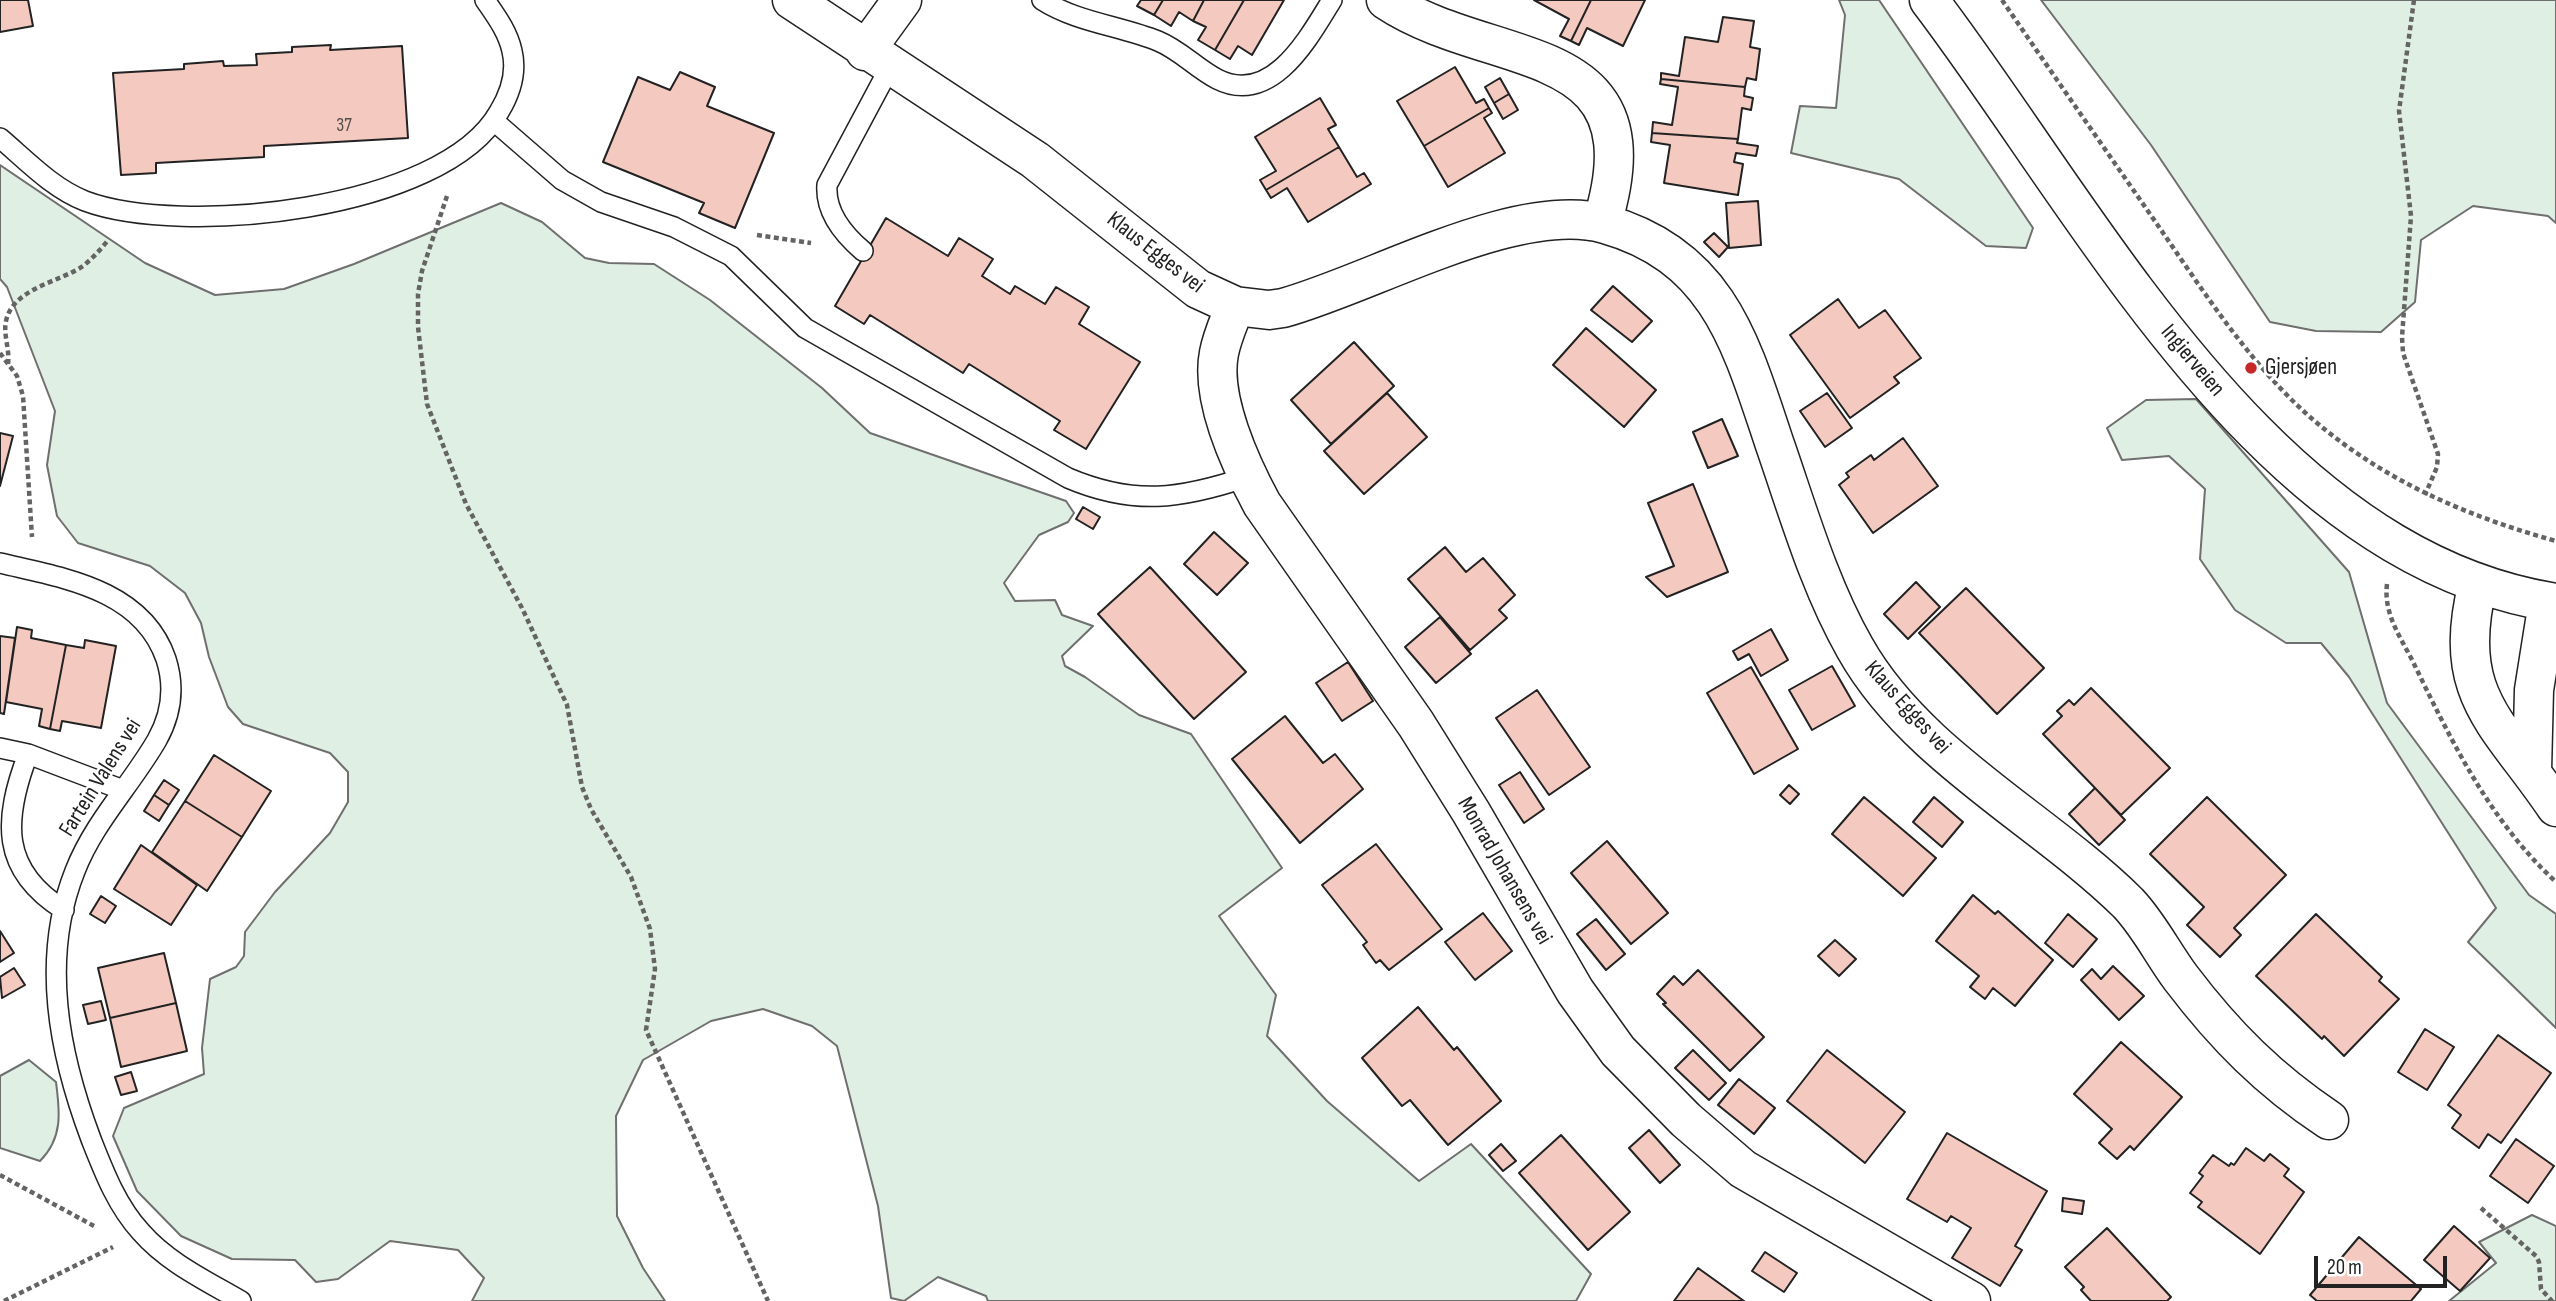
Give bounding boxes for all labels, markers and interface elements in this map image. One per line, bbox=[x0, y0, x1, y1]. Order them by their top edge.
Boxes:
house number: 37 bbox=[336, 115, 352, 137]
street label: Klaus Egges vei bbox=[1101, 206, 1209, 300]
street label: Ingierveien bbox=[2154, 319, 2230, 403]
place label: Gjersjøen bbox=[2265, 354, 2337, 382]
marker: Gjersjøen bbox=[2243, 360, 2259, 376]
street label: Klaus Egges vei bbox=[1858, 656, 1956, 760]
street label: Fartein Valens vei bbox=[54, 714, 148, 842]
street label: Monrad Johansens vei bbox=[1451, 792, 1557, 950]
scale bar bbox=[2318, 1242, 2451, 1286]
text: 20 m bbox=[2327, 1255, 2362, 1280]

